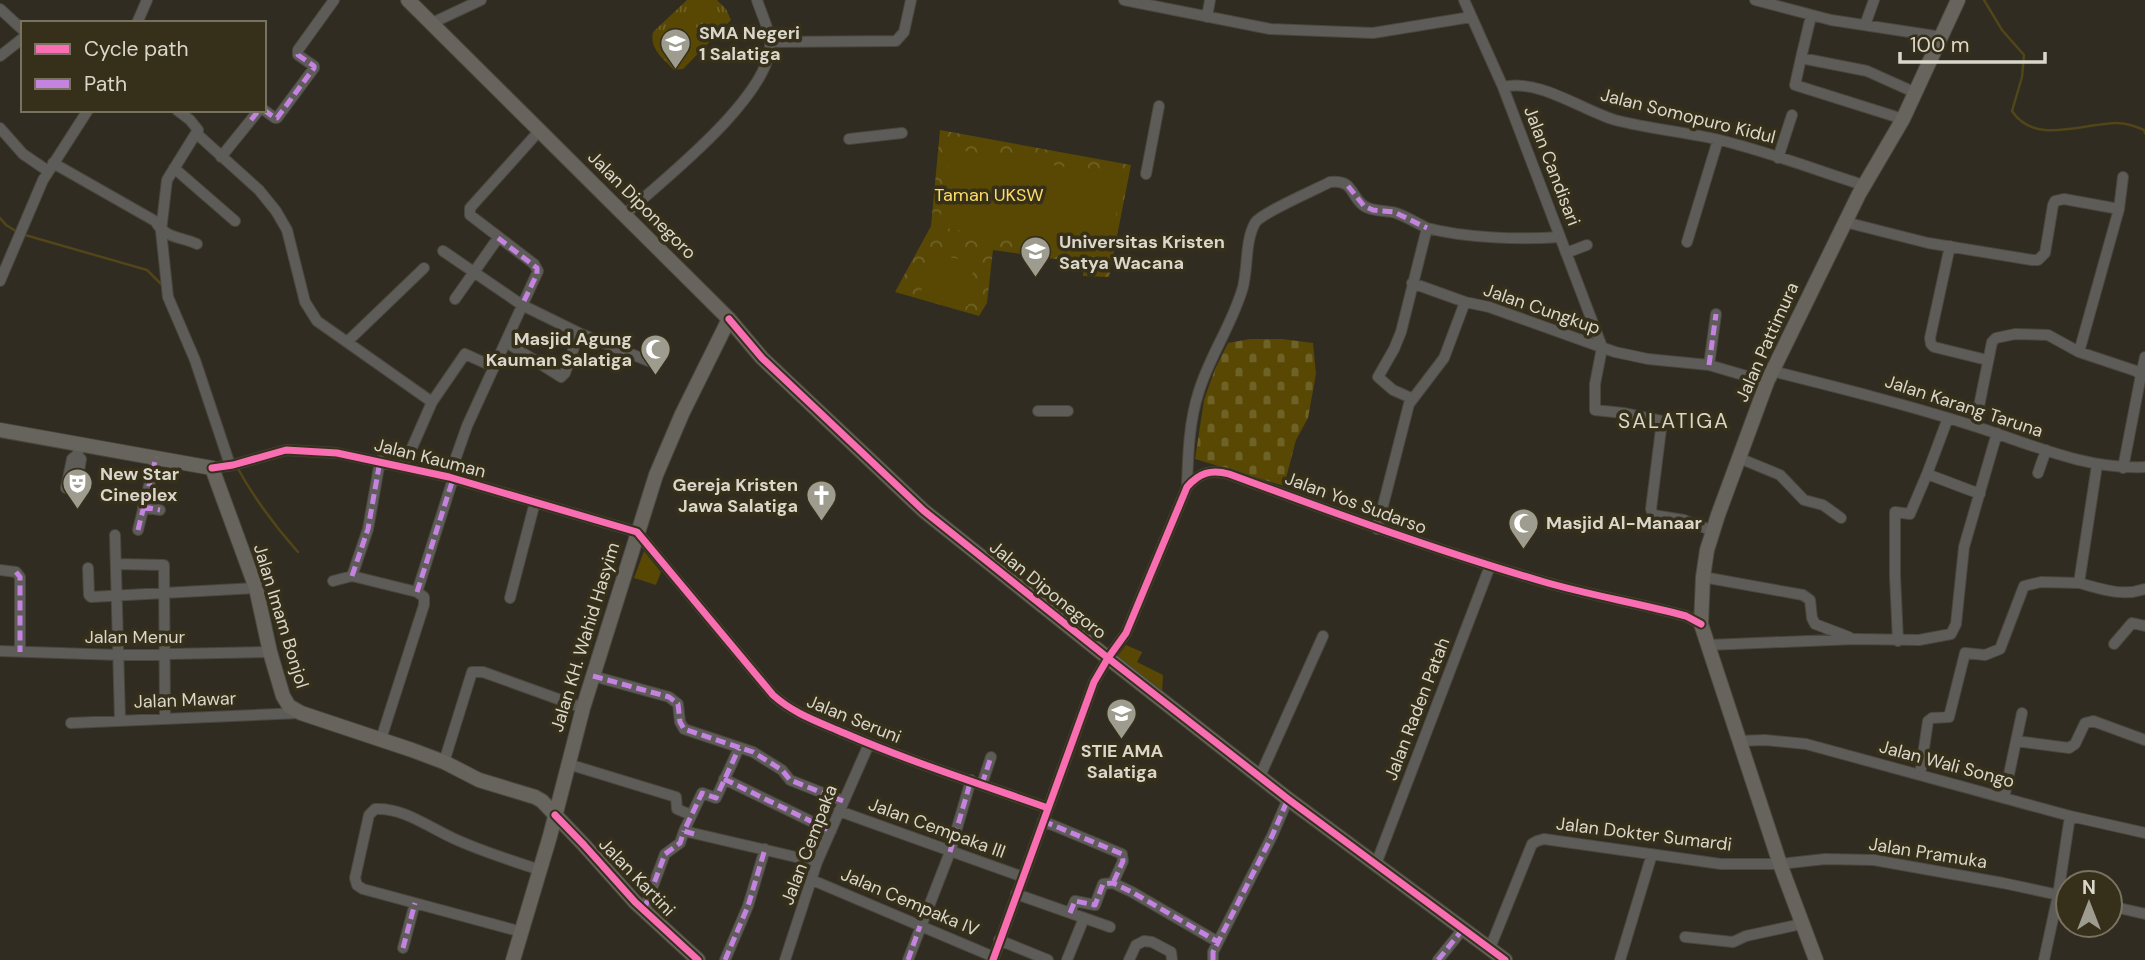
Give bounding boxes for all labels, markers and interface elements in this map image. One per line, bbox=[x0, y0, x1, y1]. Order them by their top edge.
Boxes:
legend bbox=[21, 21, 266, 112]
place label: SMA Negeri 1 Salatiga bbox=[699, 21, 800, 66]
scale bar bbox=[1900, 21, 2045, 65]
school or university icon: SMA Negeri 1 Salatiga bbox=[659, 26, 693, 70]
text: 100 m bbox=[1910, 31, 1970, 59]
text: Cycle path bbox=[84, 35, 189, 63]
text: Path bbox=[84, 70, 127, 98]
street label: Jalan Somopuro Kidul bbox=[1598, 83, 1778, 149]
street label: Jalan Candisari bbox=[1518, 103, 1586, 229]
street label: Jalan Diponegoro bbox=[583, 146, 701, 264]
park label: Taman UKSW bbox=[934, 183, 1044, 207]
place label: Universitas Kristen Satya Wacana bbox=[1059, 230, 1225, 275]
school or university icon: Universitas Kristen Satya Wacana bbox=[1019, 235, 1053, 279]
street label: Jalan Cungkup bbox=[1480, 278, 1604, 340]
street label: Jalan Pattimura bbox=[1730, 278, 1804, 406]
place label: Masjid Agung Kauman Salatiga bbox=[486, 327, 632, 372]
mosque icon: Masjid Agung Kauman Salatiga bbox=[638, 332, 672, 376]
street label: Jalan Karang Taruna bbox=[1882, 369, 2046, 443]
district label: SALATIGA bbox=[1618, 407, 1730, 435]
street label: Jalan Kauman bbox=[372, 433, 488, 483]
place label: New Star Cineplex bbox=[100, 462, 179, 507]
street label: Jalan Yos Sudarso bbox=[1282, 466, 1430, 540]
theatre icon: New Star Cineplex bbox=[60, 467, 94, 511]
place label: Gereja Kristen Jawa Salatiga bbox=[673, 473, 798, 518]
church icon: Gereja Kristen Jawa Salatiga bbox=[804, 478, 838, 522]
mosque icon: Masjid Al-Manaar bbox=[1506, 506, 1540, 550]
place label: Masjid Al-Manaar bbox=[1546, 511, 1702, 535]
street label: Jalan Diponegoro bbox=[984, 535, 1112, 645]
street label: Jalan KH. Wahid Hasyim bbox=[545, 539, 625, 735]
street label: Jalan Imam Bonjol bbox=[248, 541, 314, 691]
street label: Jalan Menur bbox=[85, 625, 186, 649]
street label: Jalan Raden Patah bbox=[1379, 634, 1455, 784]
street label: Jalan Mawar bbox=[133, 686, 237, 714]
street label: Jalan Seruni bbox=[803, 689, 905, 749]
school or university icon: STIE AMA Salatiga bbox=[1105, 696, 1139, 740]
street label: Jalan Wali Songo bbox=[1877, 734, 2017, 794]
place label: STIE AMA Salatiga bbox=[1081, 739, 1164, 784]
street label: Jalan Cempaka bbox=[775, 782, 843, 908]
street label: Jalan Cempaka III bbox=[865, 792, 1009, 864]
street label: Jalan Dokter Sumardi bbox=[1555, 811, 1733, 857]
street label: Jalan Pramuka bbox=[1867, 832, 1989, 874]
street label: Jalan Kartini bbox=[594, 833, 680, 921]
street label: Jalan Cempaka IV bbox=[837, 862, 983, 942]
north arrow bbox=[2054, 869, 2124, 939]
text: N bbox=[2082, 875, 2096, 900]

